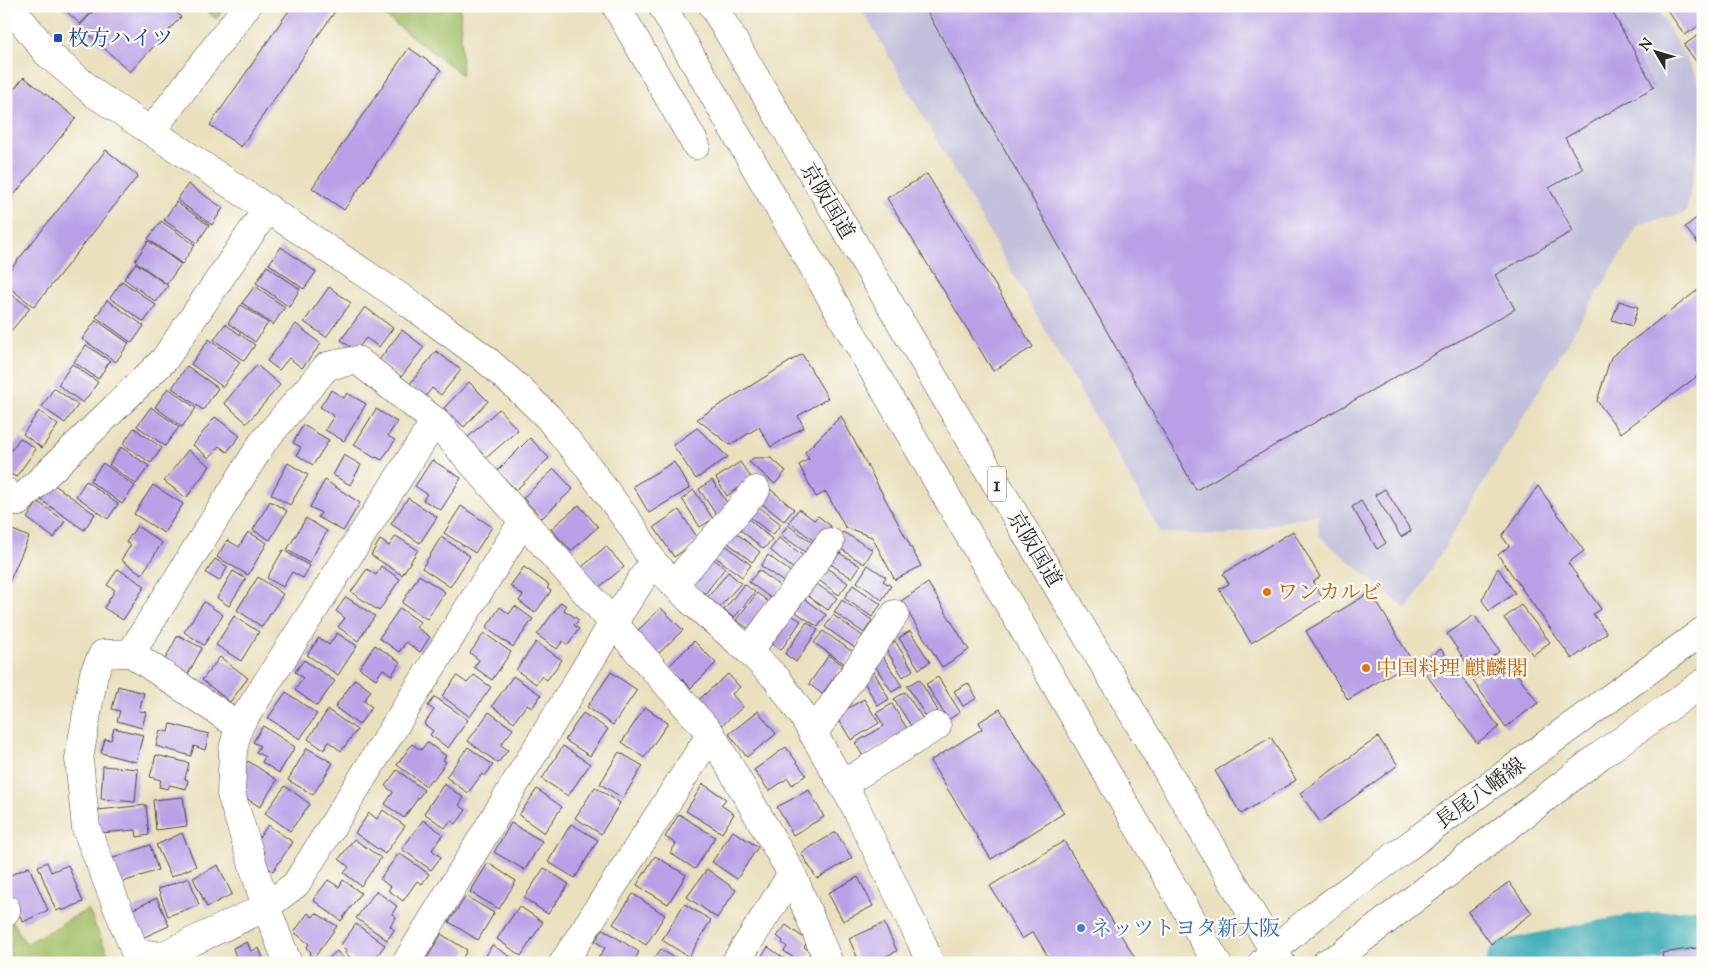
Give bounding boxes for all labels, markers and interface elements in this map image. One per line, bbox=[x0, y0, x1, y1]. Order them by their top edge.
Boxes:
place label: 枚方ハイツ bbox=[68, 25, 173, 55]
north arrow bbox=[1632, 28, 1682, 78]
marker: 枚方ハイツ bbox=[52, 32, 64, 44]
text: N bbox=[1636, 35, 1659, 56]
street label: 京阪国道 bbox=[792, 158, 861, 246]
road number: 1 bbox=[988, 466, 1006, 502]
street label: 京阪国道 bbox=[999, 506, 1068, 594]
place label: ワンカルビ bbox=[1277, 579, 1382, 609]
marker: ワンカルビ bbox=[1261, 586, 1273, 598]
place label: 中国料理 麒麟閣 bbox=[1376, 655, 1527, 685]
marker: 中国料理 麒麟閣 bbox=[1360, 662, 1372, 674]
street label: 長尾八幡線 bbox=[1430, 752, 1532, 838]
place label: ネッツトヨタ新大阪 bbox=[1091, 915, 1280, 945]
marker: ネッツトヨタ新大阪 bbox=[1075, 922, 1087, 934]

